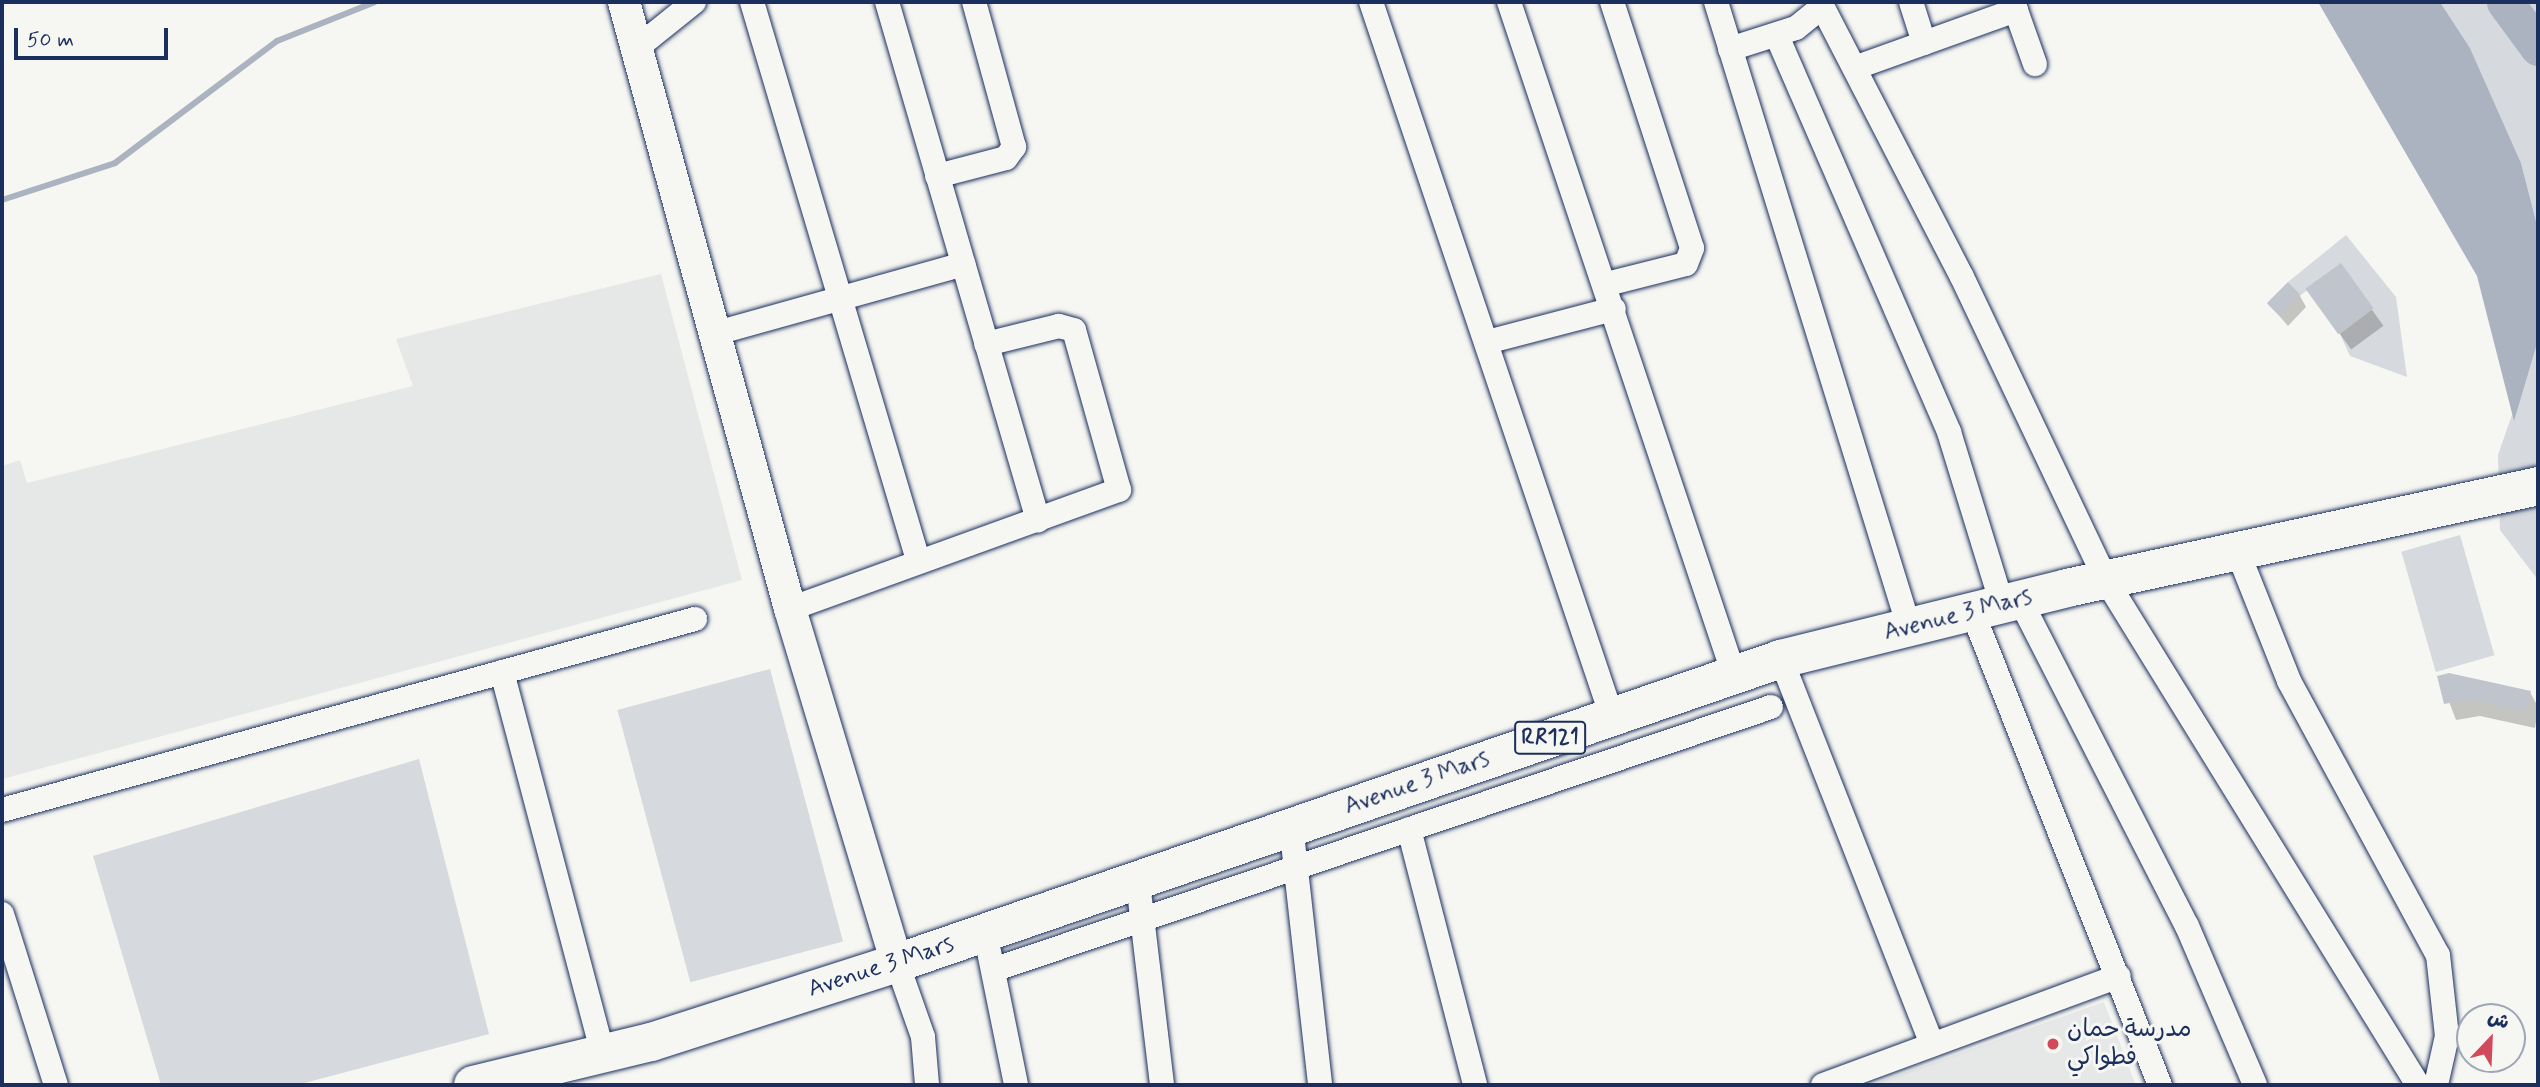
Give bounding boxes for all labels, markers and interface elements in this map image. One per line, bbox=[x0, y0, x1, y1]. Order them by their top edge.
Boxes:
scale bar bbox=[18, 14, 172, 58]
text: 50 m bbox=[27, 26, 74, 54]
street label: Avenue 3 Mars bbox=[1881, 583, 2035, 647]
road number: RR121 bbox=[1513, 718, 1587, 758]
street label: Avenue 3 Mars bbox=[1341, 745, 1493, 821]
street label: Avenue 3 Mars bbox=[804, 930, 958, 1004]
north arrow bbox=[2456, 1003, 2526, 1073]
text: ش bbox=[2484, 1004, 2513, 1036]
place label: مدرسة حمان فطواكي bbox=[2067, 1016, 2192, 1072]
marker: مدرسة حمان فطواكي bbox=[2045, 1036, 2061, 1052]

